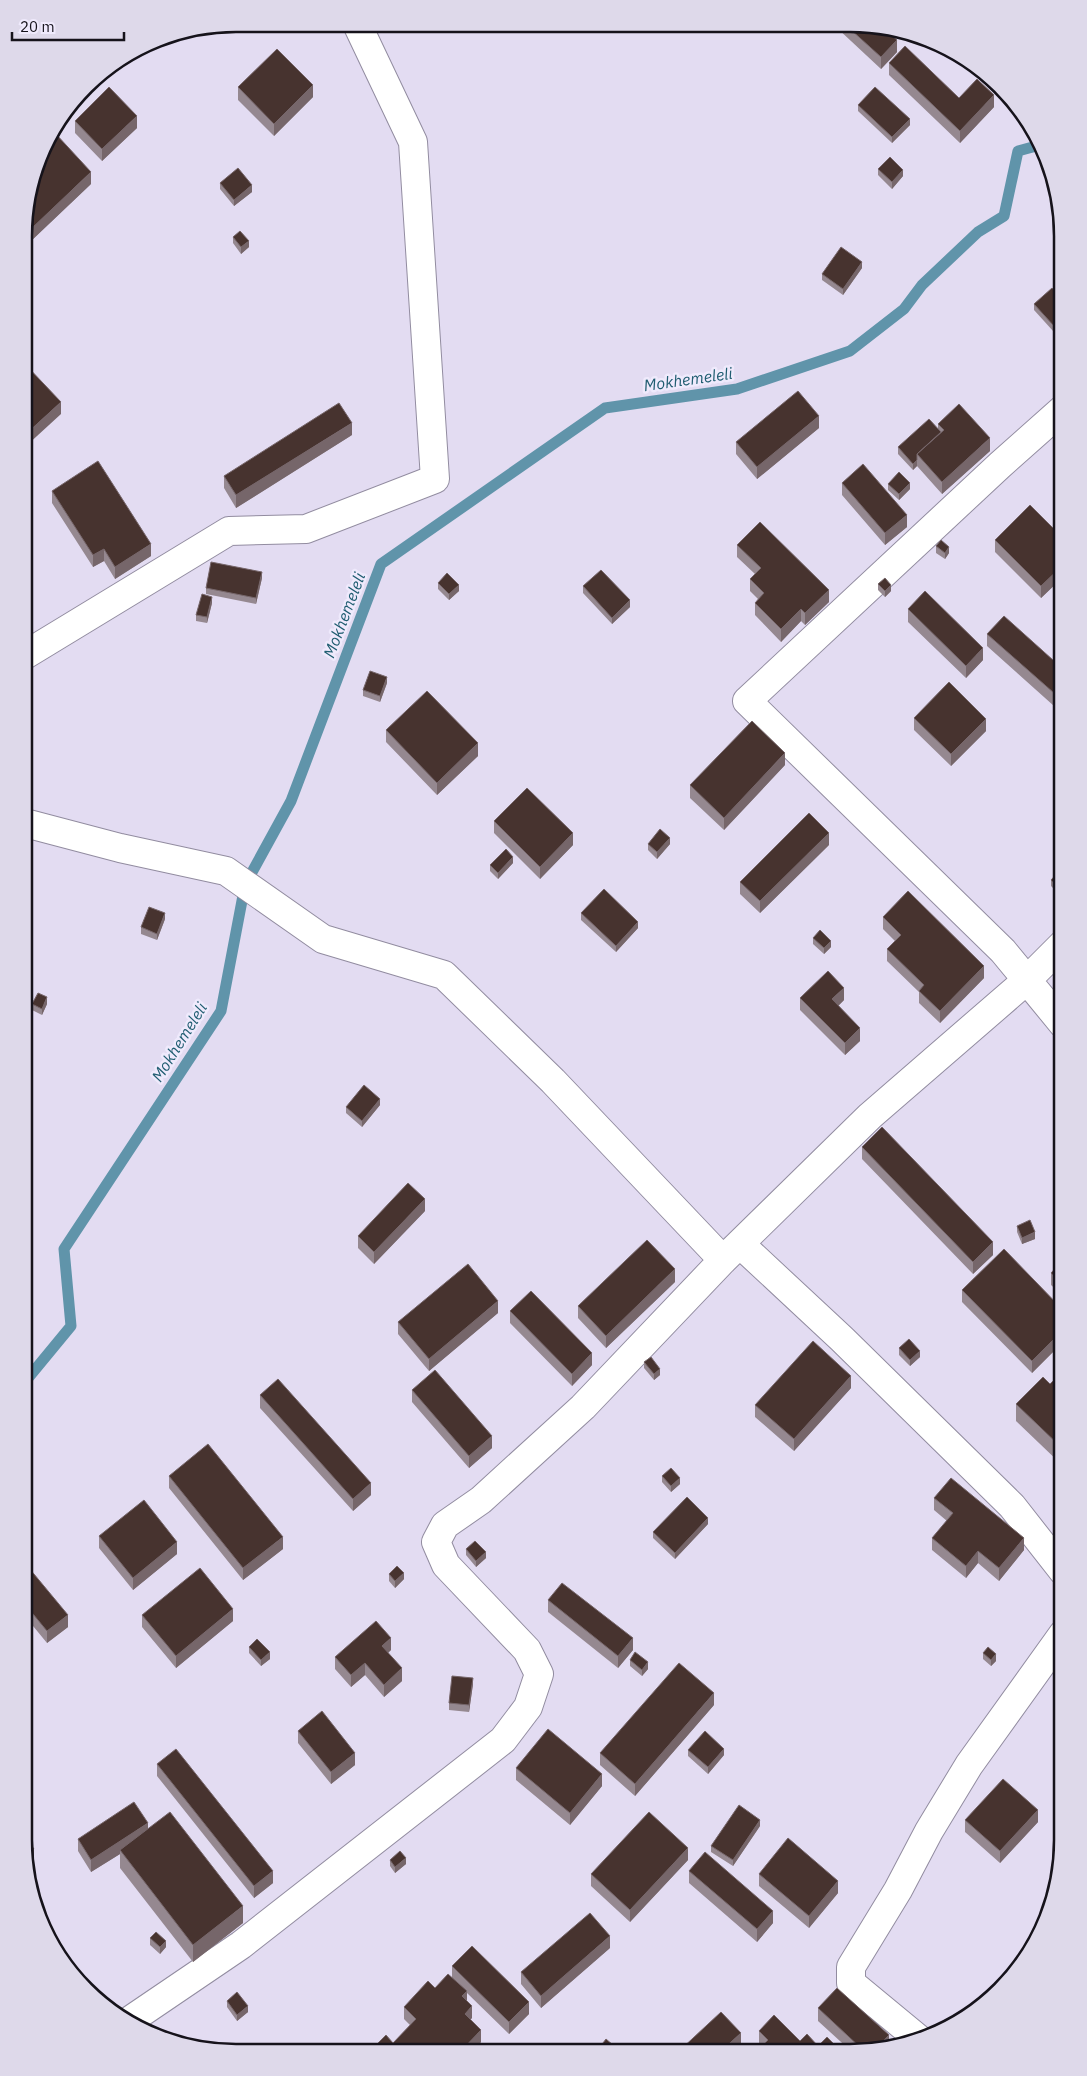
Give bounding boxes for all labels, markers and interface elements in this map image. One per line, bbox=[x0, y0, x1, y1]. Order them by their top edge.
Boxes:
scale bar bbox=[12, 10, 125, 42]
text: 20 m bbox=[20, 17, 55, 36]
water label: Mokhemeleli bbox=[642, 363, 734, 395]
water label: Mokhemeleli bbox=[319, 569, 370, 660]
water label: Mokhemeleli bbox=[147, 998, 212, 1085]

